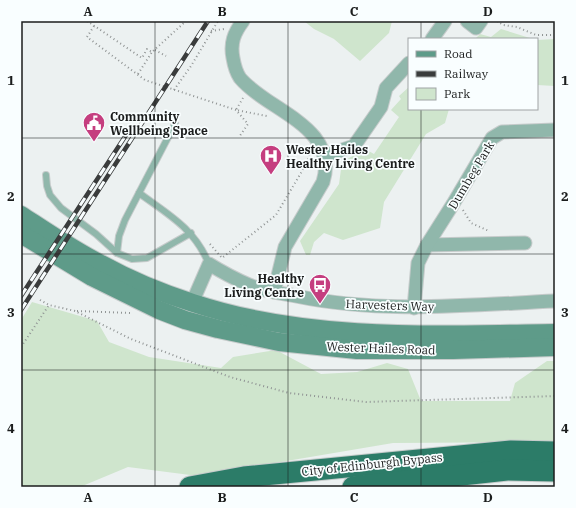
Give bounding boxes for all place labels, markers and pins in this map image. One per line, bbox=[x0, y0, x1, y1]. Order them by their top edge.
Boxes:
place label: Community Wellbeing Space bbox=[110, 109, 208, 138]
public building icon: Community Wellbeing Space bbox=[81, 110, 107, 143]
place label: Wester Hailes Healthy Living Centre bbox=[286, 142, 415, 171]
hospital icon: Wester Hailes Healthy Living Centre bbox=[258, 143, 284, 176]
place label: Healthy Living Centre bbox=[224, 271, 304, 300]
bus stop icon: Healthy Living Centre bbox=[307, 272, 333, 305]

